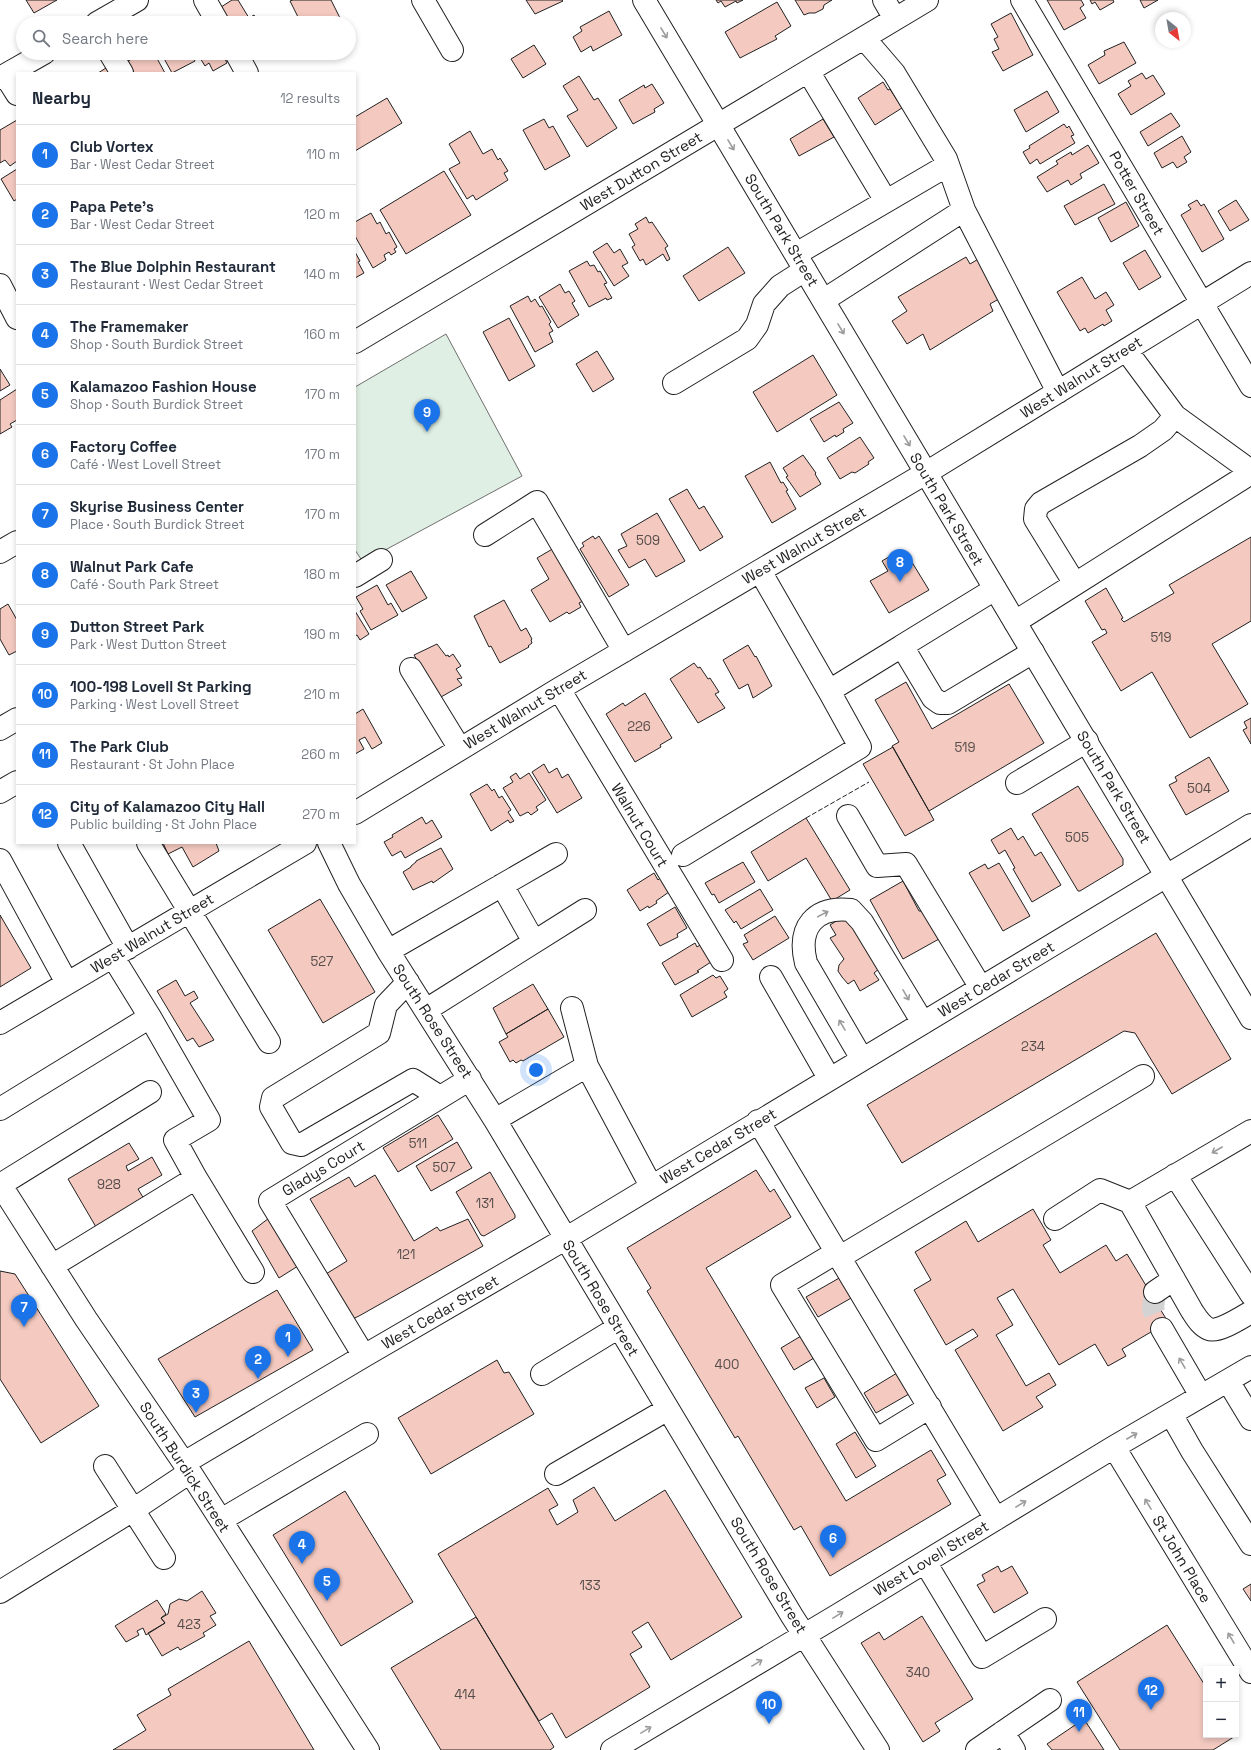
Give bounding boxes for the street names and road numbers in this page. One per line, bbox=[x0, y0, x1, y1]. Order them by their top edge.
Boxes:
street label: West Dutton Street bbox=[576, 127, 706, 215]
street label: Potter Street bbox=[1105, 148, 1169, 239]
street label: South Park Street bbox=[741, 170, 823, 290]
street label: West Walnut Street bbox=[1016, 332, 1146, 422]
street label: South Park Street bbox=[906, 449, 988, 569]
street label: West Walnut Street bbox=[738, 502, 870, 588]
street label: West Walnut Street bbox=[460, 665, 590, 753]
street label: South Park Street bbox=[1073, 727, 1155, 847]
street label: Walnut Court bbox=[607, 779, 673, 871]
street label: West Walnut Street bbox=[87, 889, 217, 977]
street label: West Cedar Street bbox=[934, 937, 1058, 1021]
street label: South Rose Street bbox=[389, 960, 477, 1082]
street label: West Cedar Street bbox=[656, 1104, 780, 1188]
street label: Gladys Court bbox=[278, 1136, 368, 1200]
street label: South Rose Street bbox=[559, 1236, 643, 1360]
street label: West Cedar Street bbox=[378, 1271, 502, 1353]
street label: South Burdick Street bbox=[136, 1398, 234, 1536]
street label: St John Place bbox=[1148, 1512, 1216, 1606]
street label: South Rose Street bbox=[727, 1513, 811, 1637]
street label: West Lovell Street bbox=[870, 1516, 992, 1600]

